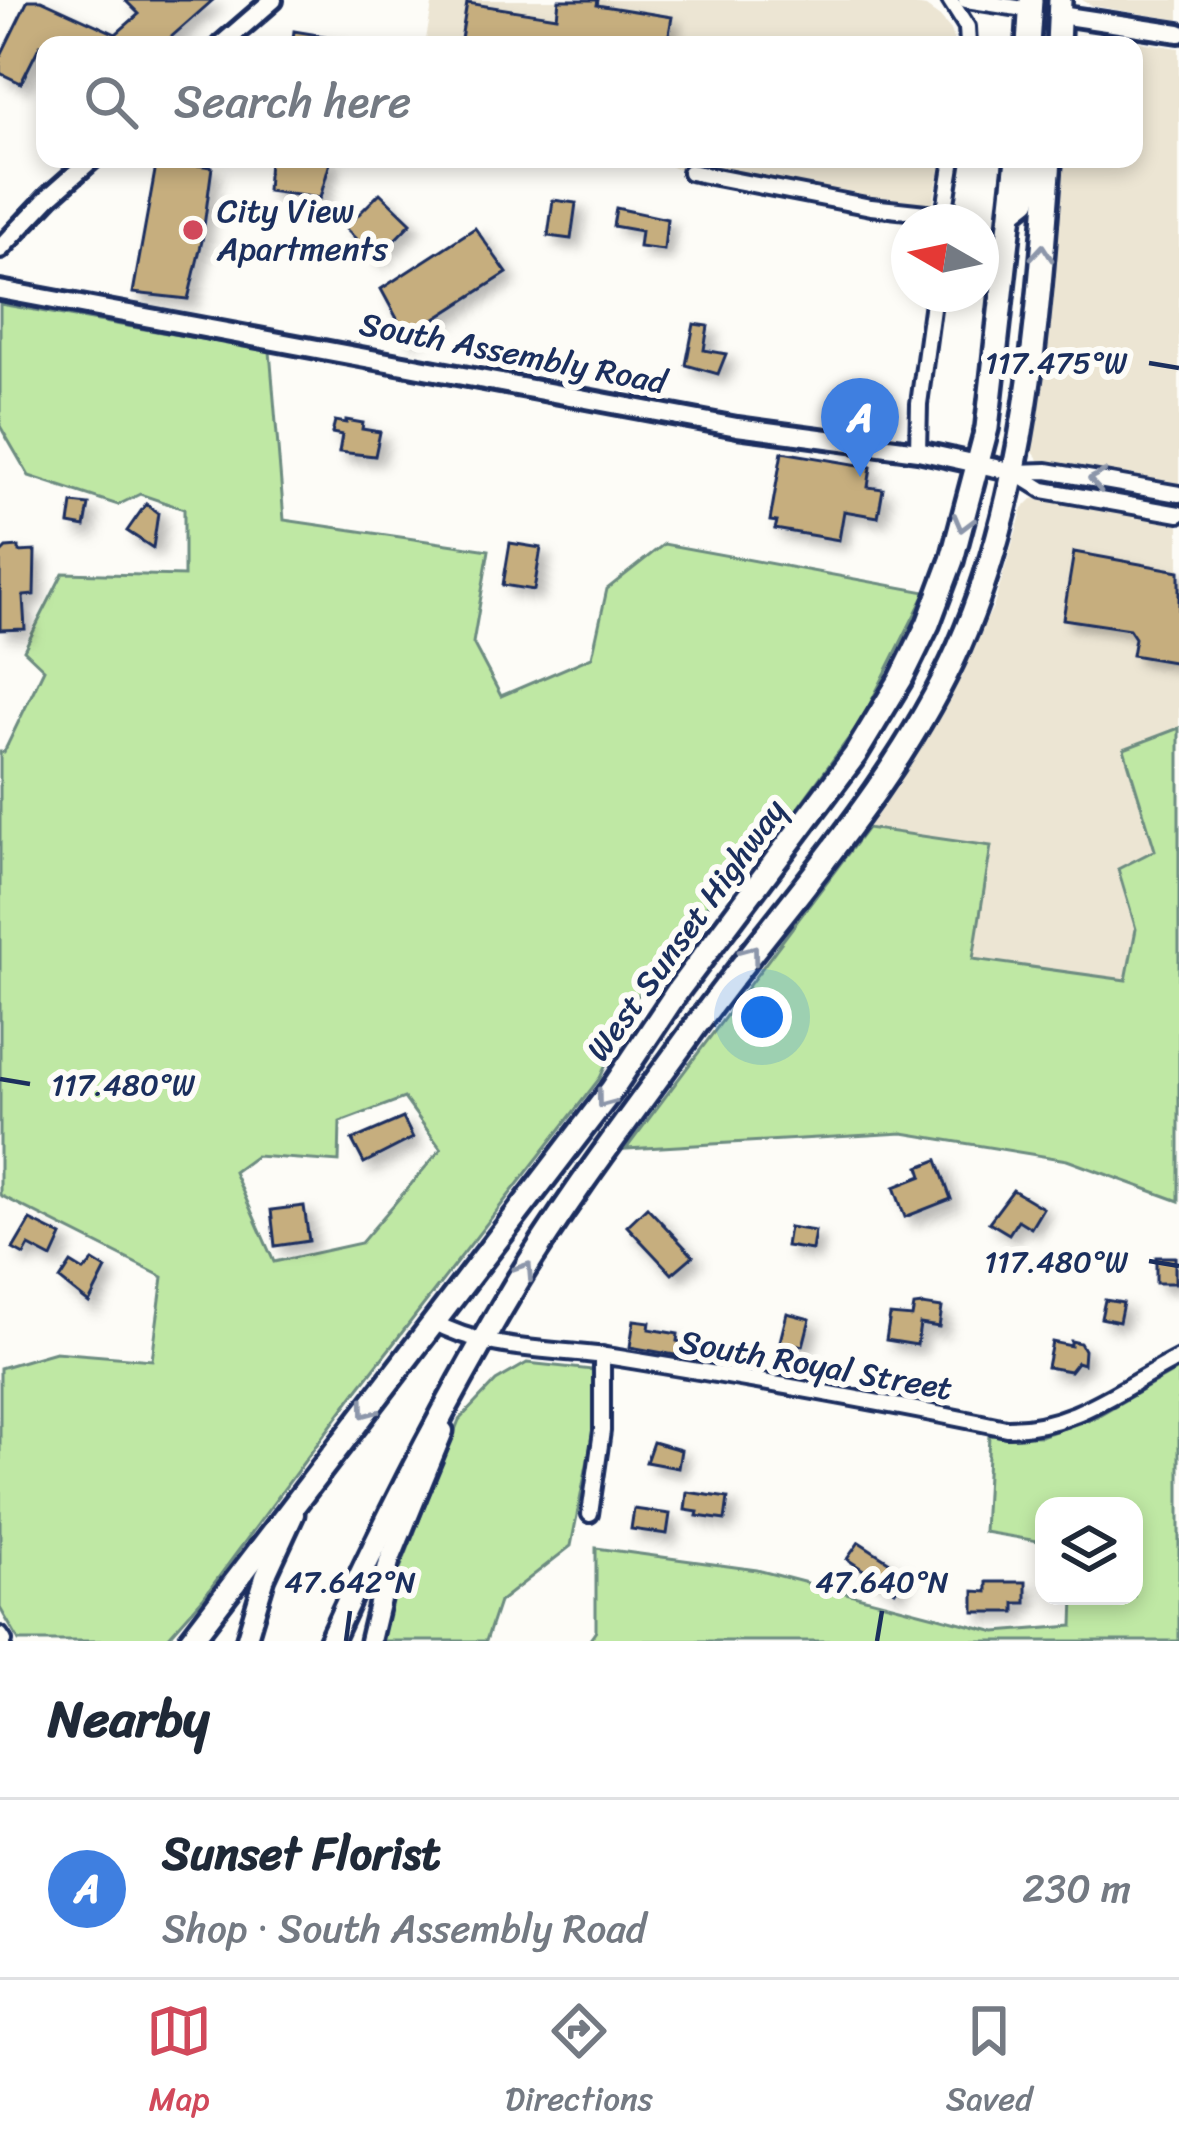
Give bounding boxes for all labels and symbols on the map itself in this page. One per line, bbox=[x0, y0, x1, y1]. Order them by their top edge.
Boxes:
place label: City View Apartments bbox=[216, 182, 389, 278]
north arrow bbox=[891, 204, 999, 312]
marker: City View Apartments bbox=[180, 217, 206, 243]
one-way arrow bbox=[1029, 243, 1055, 262]
street label: South Assembly Road bbox=[355, 295, 674, 412]
text: 117.475°W bbox=[985, 336, 1128, 390]
pin: A bbox=[821, 378, 899, 477]
one-way arrow bbox=[1087, 468, 1107, 493]
one-way arrow bbox=[952, 512, 977, 533]
street label: West Sunset Highway bbox=[570, 786, 802, 1074]
one-way arrow bbox=[737, 944, 759, 966]
your location bbox=[732, 987, 792, 1047]
text: 117.480°W bbox=[51, 1058, 196, 1112]
one-way arrow bbox=[596, 1087, 618, 1108]
text: 117.480°W bbox=[984, 1235, 1129, 1289]
one-way arrow bbox=[511, 1262, 533, 1284]
street label: South Royal Street bbox=[675, 1312, 957, 1418]
one-way arrow bbox=[359, 1397, 381, 1418]
text: 47.642°N bbox=[284, 1555, 416, 1609]
text: 47.640°N bbox=[815, 1555, 949, 1609]

